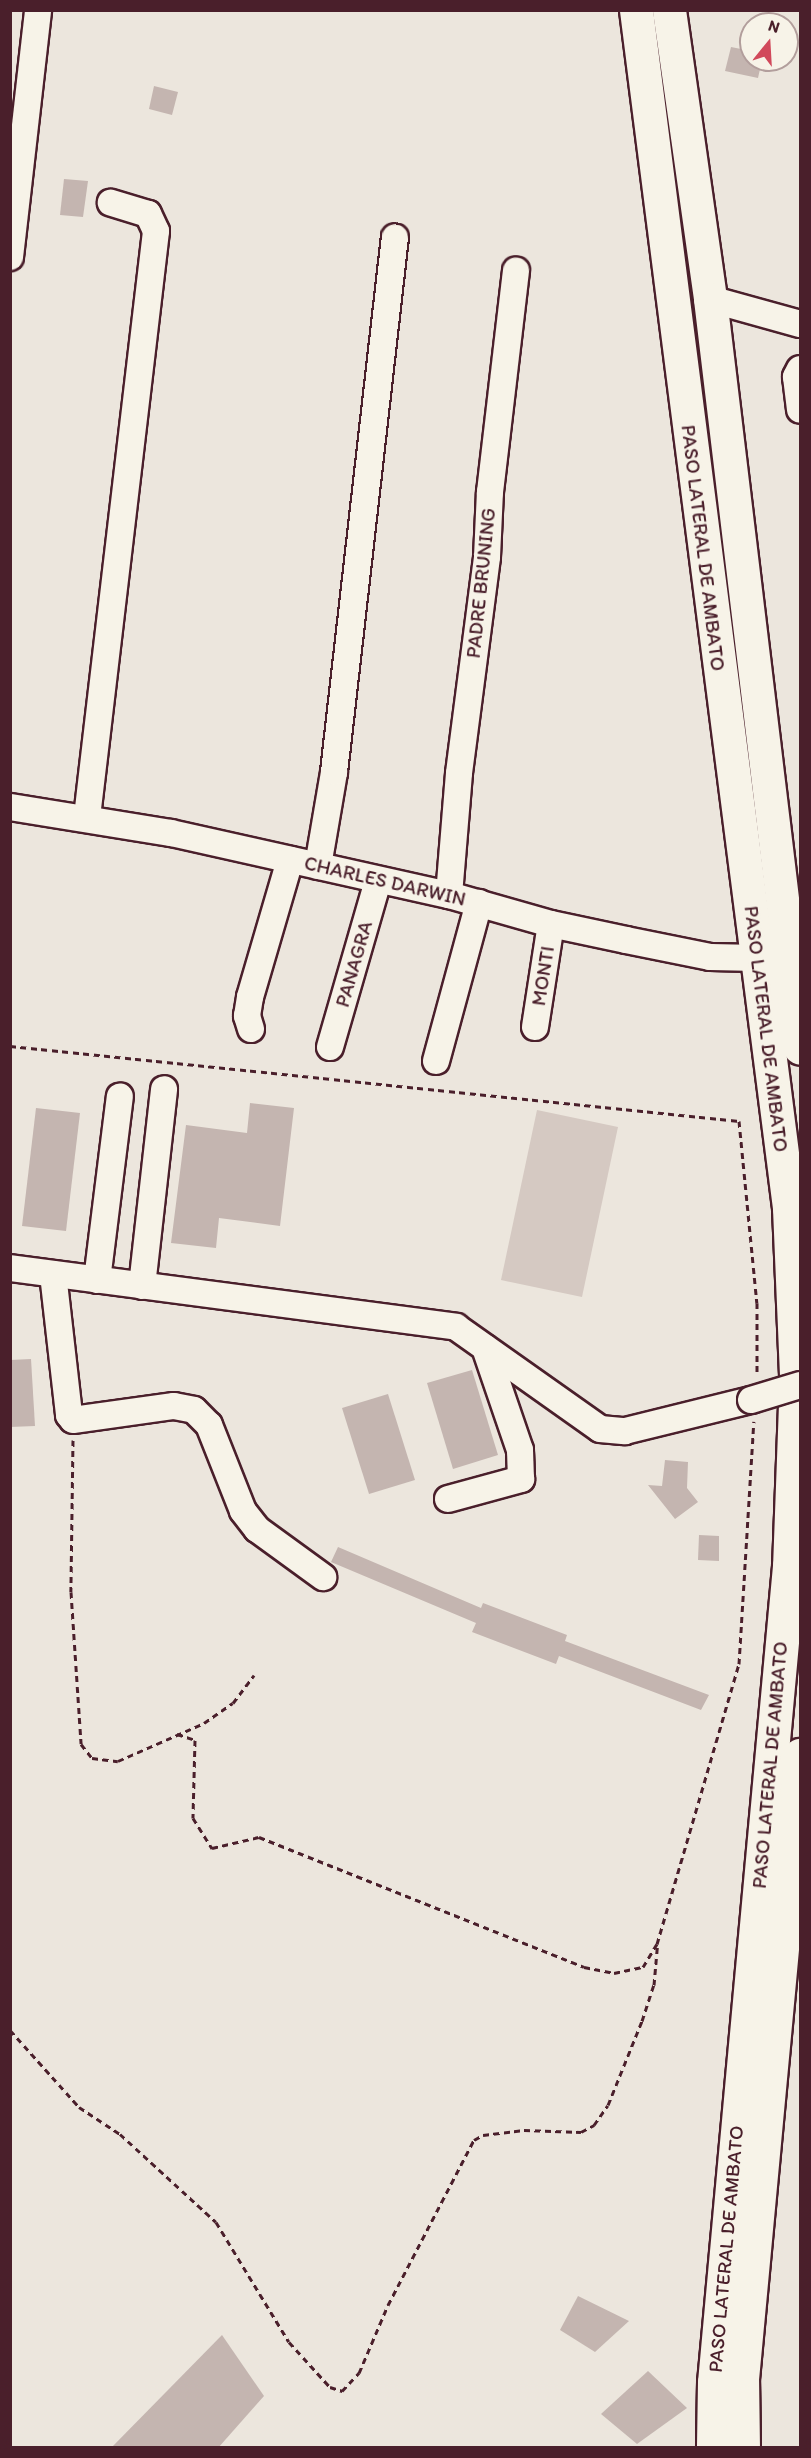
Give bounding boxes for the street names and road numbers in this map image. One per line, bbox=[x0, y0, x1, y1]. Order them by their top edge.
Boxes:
street label: PASO LATERAL DE AMBATO bbox=[676, 424, 730, 672]
street label: PADRE BRUNING bbox=[461, 508, 501, 658]
street label: CHARLES DARWIN bbox=[303, 851, 467, 911]
street label: PASO LATERAL DE AMBATO bbox=[739, 905, 793, 1153]
street label: PANAGRA bbox=[330, 918, 378, 1010]
street label: MONTI bbox=[526, 944, 560, 1008]
street label: PASO LATERAL DE AMBATO bbox=[747, 1641, 793, 1889]
street label: PASO LATERAL DE AMBATO bbox=[703, 2125, 749, 2373]

